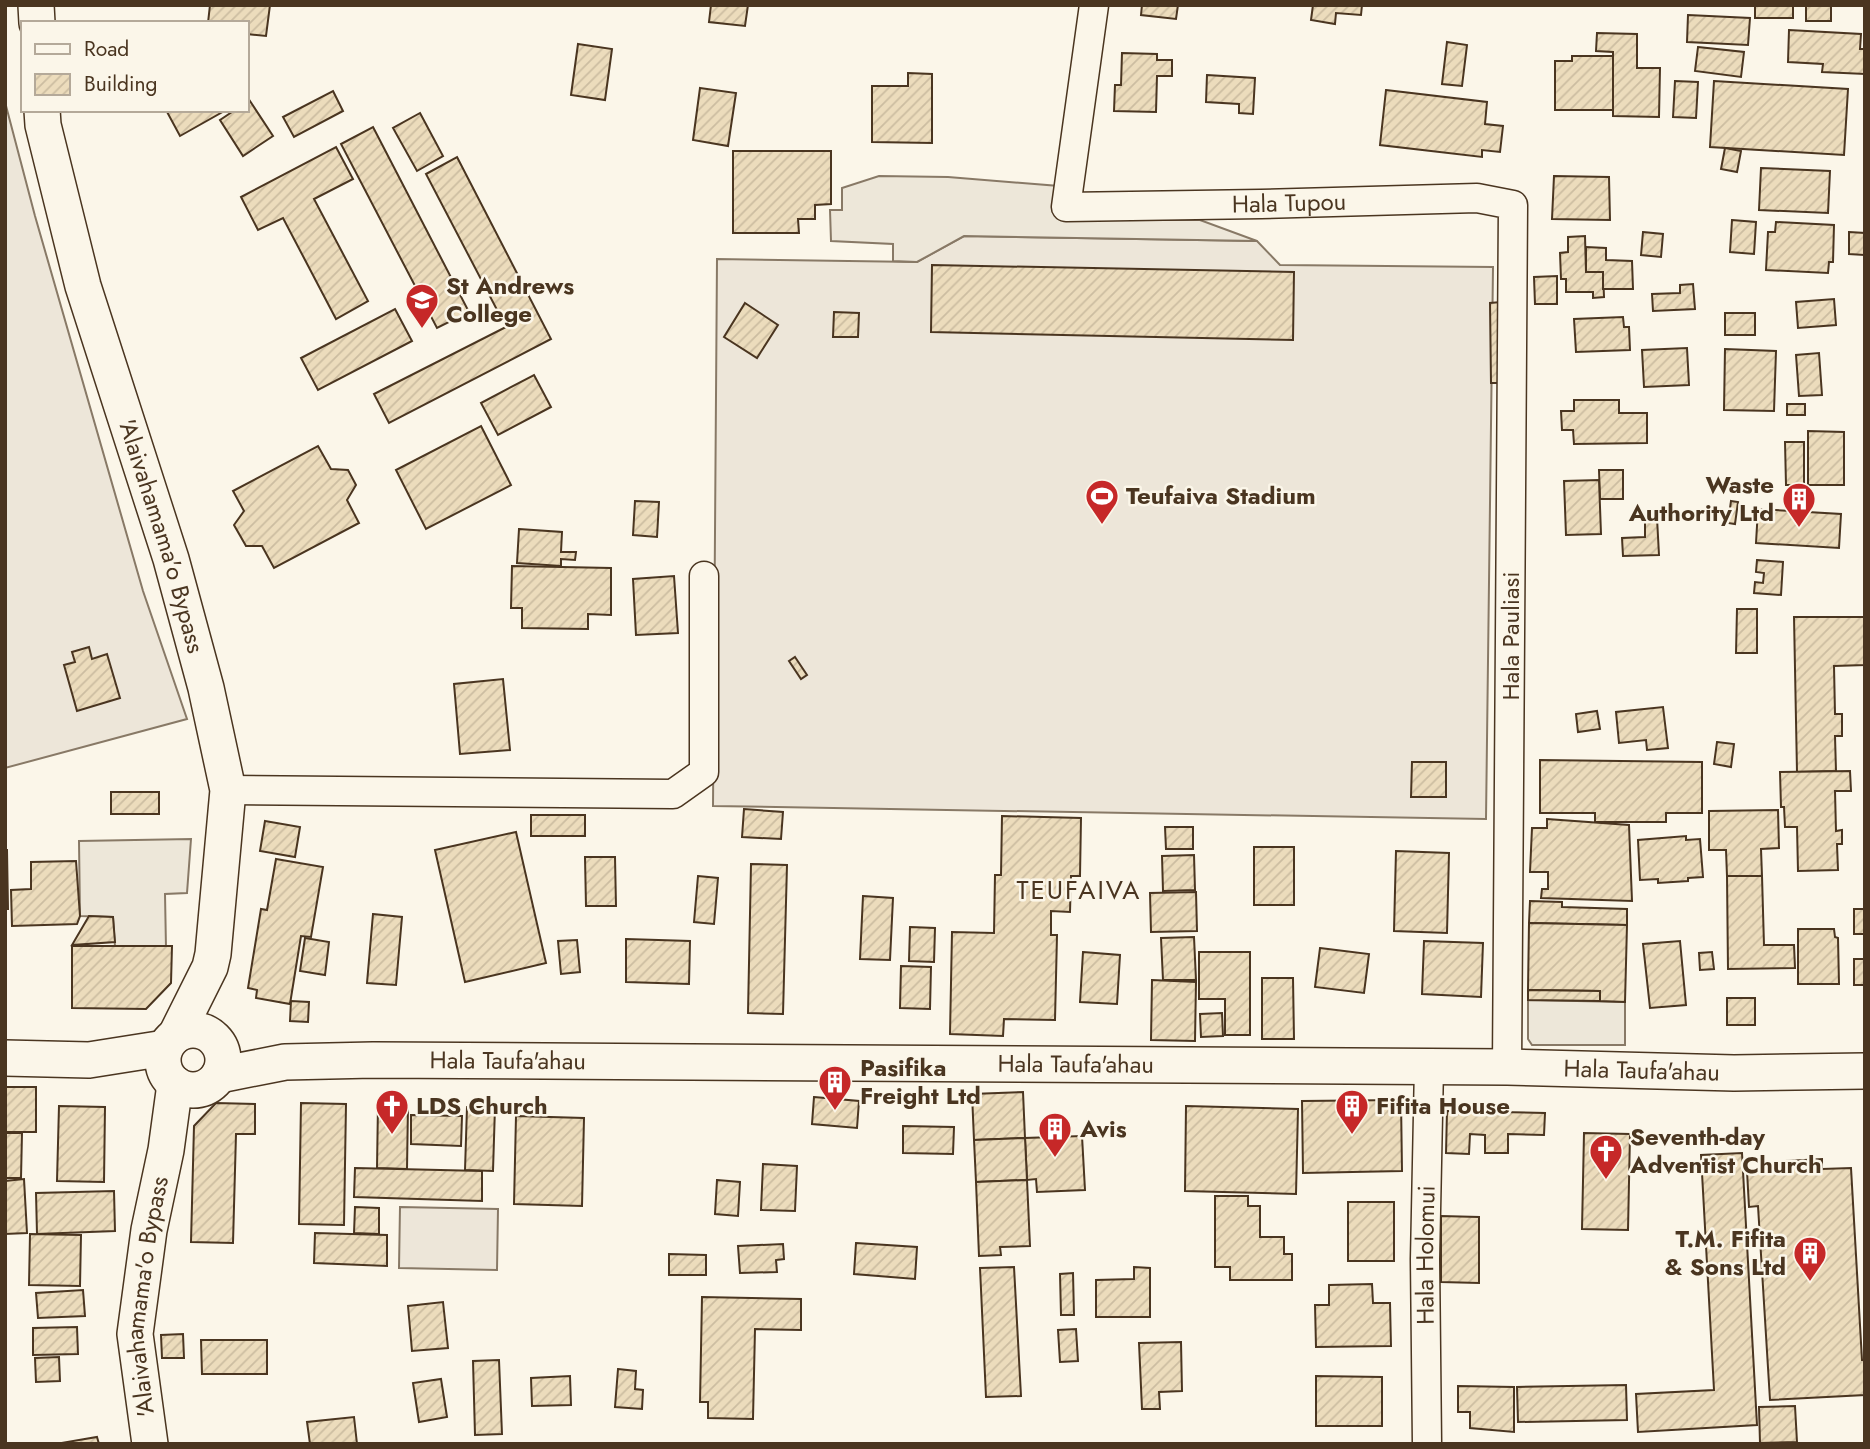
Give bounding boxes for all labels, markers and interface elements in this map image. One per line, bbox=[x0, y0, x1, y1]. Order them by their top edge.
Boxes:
legend bbox=[21, 21, 248, 112]
text: Road bbox=[84, 34, 129, 64]
text: Building bbox=[84, 69, 157, 99]
street label: Hala Tupou bbox=[1232, 184, 1347, 221]
place label: St Andrews College bbox=[446, 268, 574, 331]
school or university icon: St Andrews College bbox=[403, 281, 441, 330]
street label: 'Alaivahamama'o Bypass bbox=[110, 414, 214, 657]
place label: Waste Authority Ltd bbox=[1628, 467, 1774, 530]
sports icon: Teufaiva Stadium bbox=[1083, 477, 1121, 526]
place label: Teufaiva Stadium bbox=[1126, 478, 1316, 513]
building icon: Waste Authority Ltd bbox=[1780, 480, 1818, 529]
street label: Hala Pauliasi bbox=[1493, 572, 1528, 700]
district label: TEUFAIVA bbox=[1016, 871, 1142, 909]
street label: Hala Taufa'ahau bbox=[429, 1042, 586, 1078]
street label: Hala Taufa'ahau bbox=[997, 1046, 1154, 1082]
place label: Pasifika Freight Ltd bbox=[860, 1050, 981, 1113]
street label: Hala Taufa'ahau bbox=[1563, 1050, 1720, 1090]
building icon: Pasifika Freight Ltd bbox=[816, 1063, 854, 1112]
church icon: LDS Church bbox=[373, 1087, 411, 1136]
building icon: Fifita House bbox=[1333, 1087, 1371, 1136]
place label: LDS Church bbox=[416, 1088, 548, 1123]
place label: Fifita House bbox=[1376, 1088, 1510, 1123]
building icon: Avis bbox=[1036, 1110, 1074, 1159]
place label: Avis bbox=[1079, 1111, 1127, 1146]
place label: Seventh-day Adventist Church bbox=[1629, 1119, 1822, 1182]
church icon: Seventh-day Adventist Church bbox=[1587, 1132, 1625, 1181]
street label: 'Alaivahamama'o Bypass bbox=[116, 1173, 177, 1419]
street label: Hala Holomui bbox=[1407, 1185, 1444, 1325]
place label: T.M. Fifita & Sons Ltd bbox=[1665, 1221, 1786, 1284]
building icon: T.M. Fifita & Sons Ltd bbox=[1791, 1234, 1829, 1283]

